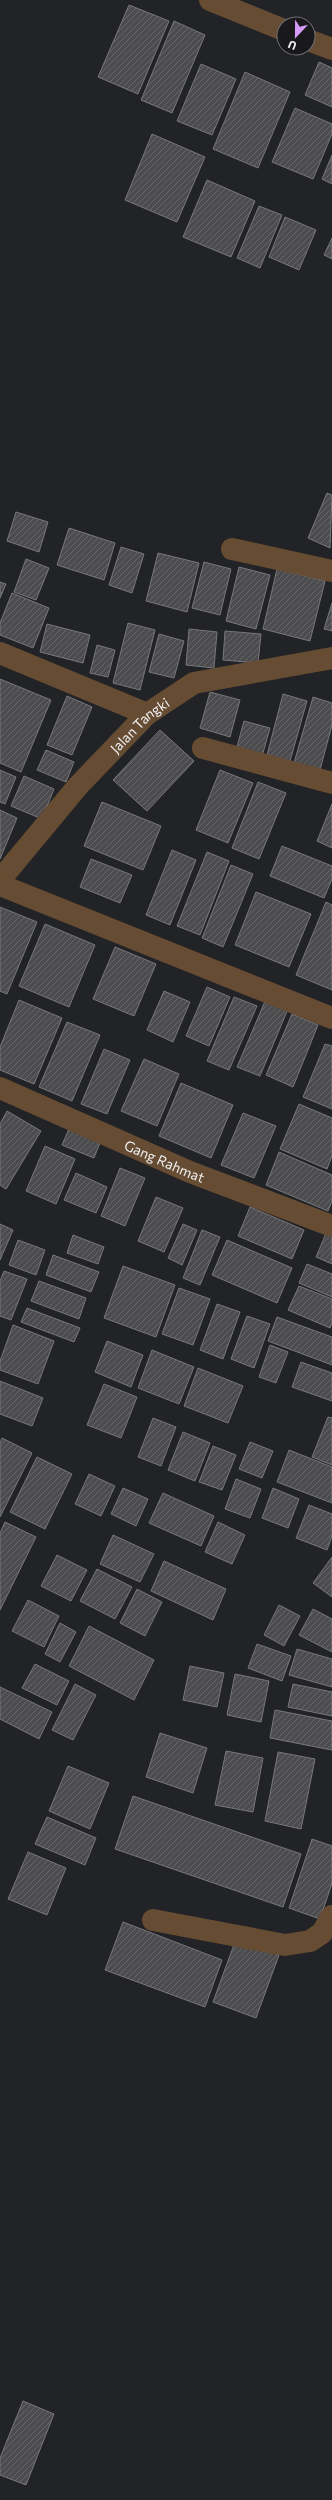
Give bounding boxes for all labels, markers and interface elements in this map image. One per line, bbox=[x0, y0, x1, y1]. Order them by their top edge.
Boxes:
north arrow bbox=[276, 16, 316, 56]
text: U bbox=[286, 38, 298, 53]
street label: Jalan Tangki bbox=[106, 693, 172, 756]
street label: Gang Rahmat bbox=[122, 1136, 207, 1185]

